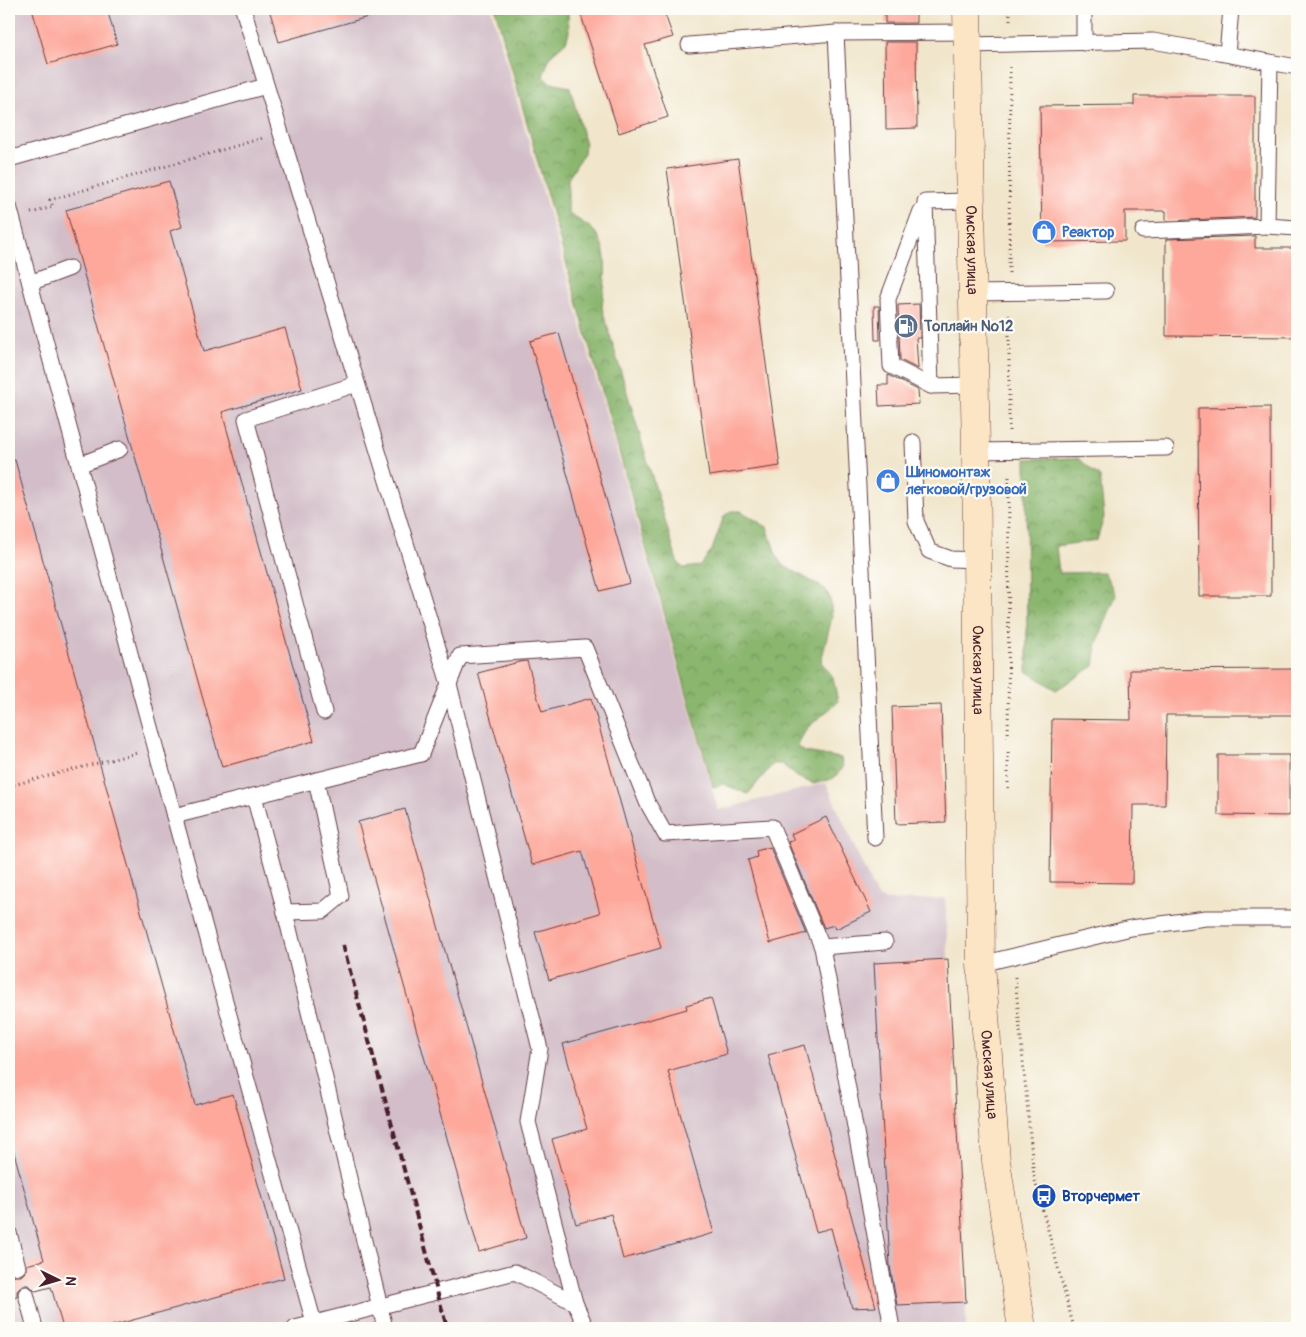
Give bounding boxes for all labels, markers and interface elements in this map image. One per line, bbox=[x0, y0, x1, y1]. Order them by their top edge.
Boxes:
street label: Омская улица bbox=[961, 205, 982, 295]
shop icon: Реактор bbox=[1031, 219, 1057, 245]
place label: Реактор bbox=[1062, 223, 1114, 242]
fuel station icon: Топлайн №12 bbox=[893, 313, 919, 339]
place label: Топлайн №12 bbox=[923, 317, 1013, 336]
place label: Шиномонтаж легковой/грузовой bbox=[905, 463, 1027, 499]
shop icon: Шиномонтаж легковой/грузовой bbox=[875, 468, 901, 494]
street label: Омская улица bbox=[968, 625, 988, 715]
street label: Омская улица bbox=[977, 1029, 1002, 1120]
bus stop icon: Вторчермет bbox=[1031, 1183, 1057, 1209]
place label: Вторчермет bbox=[1062, 1187, 1140, 1206]
north arrow bbox=[32, 1254, 82, 1304]
text: N bbox=[62, 1276, 79, 1287]

